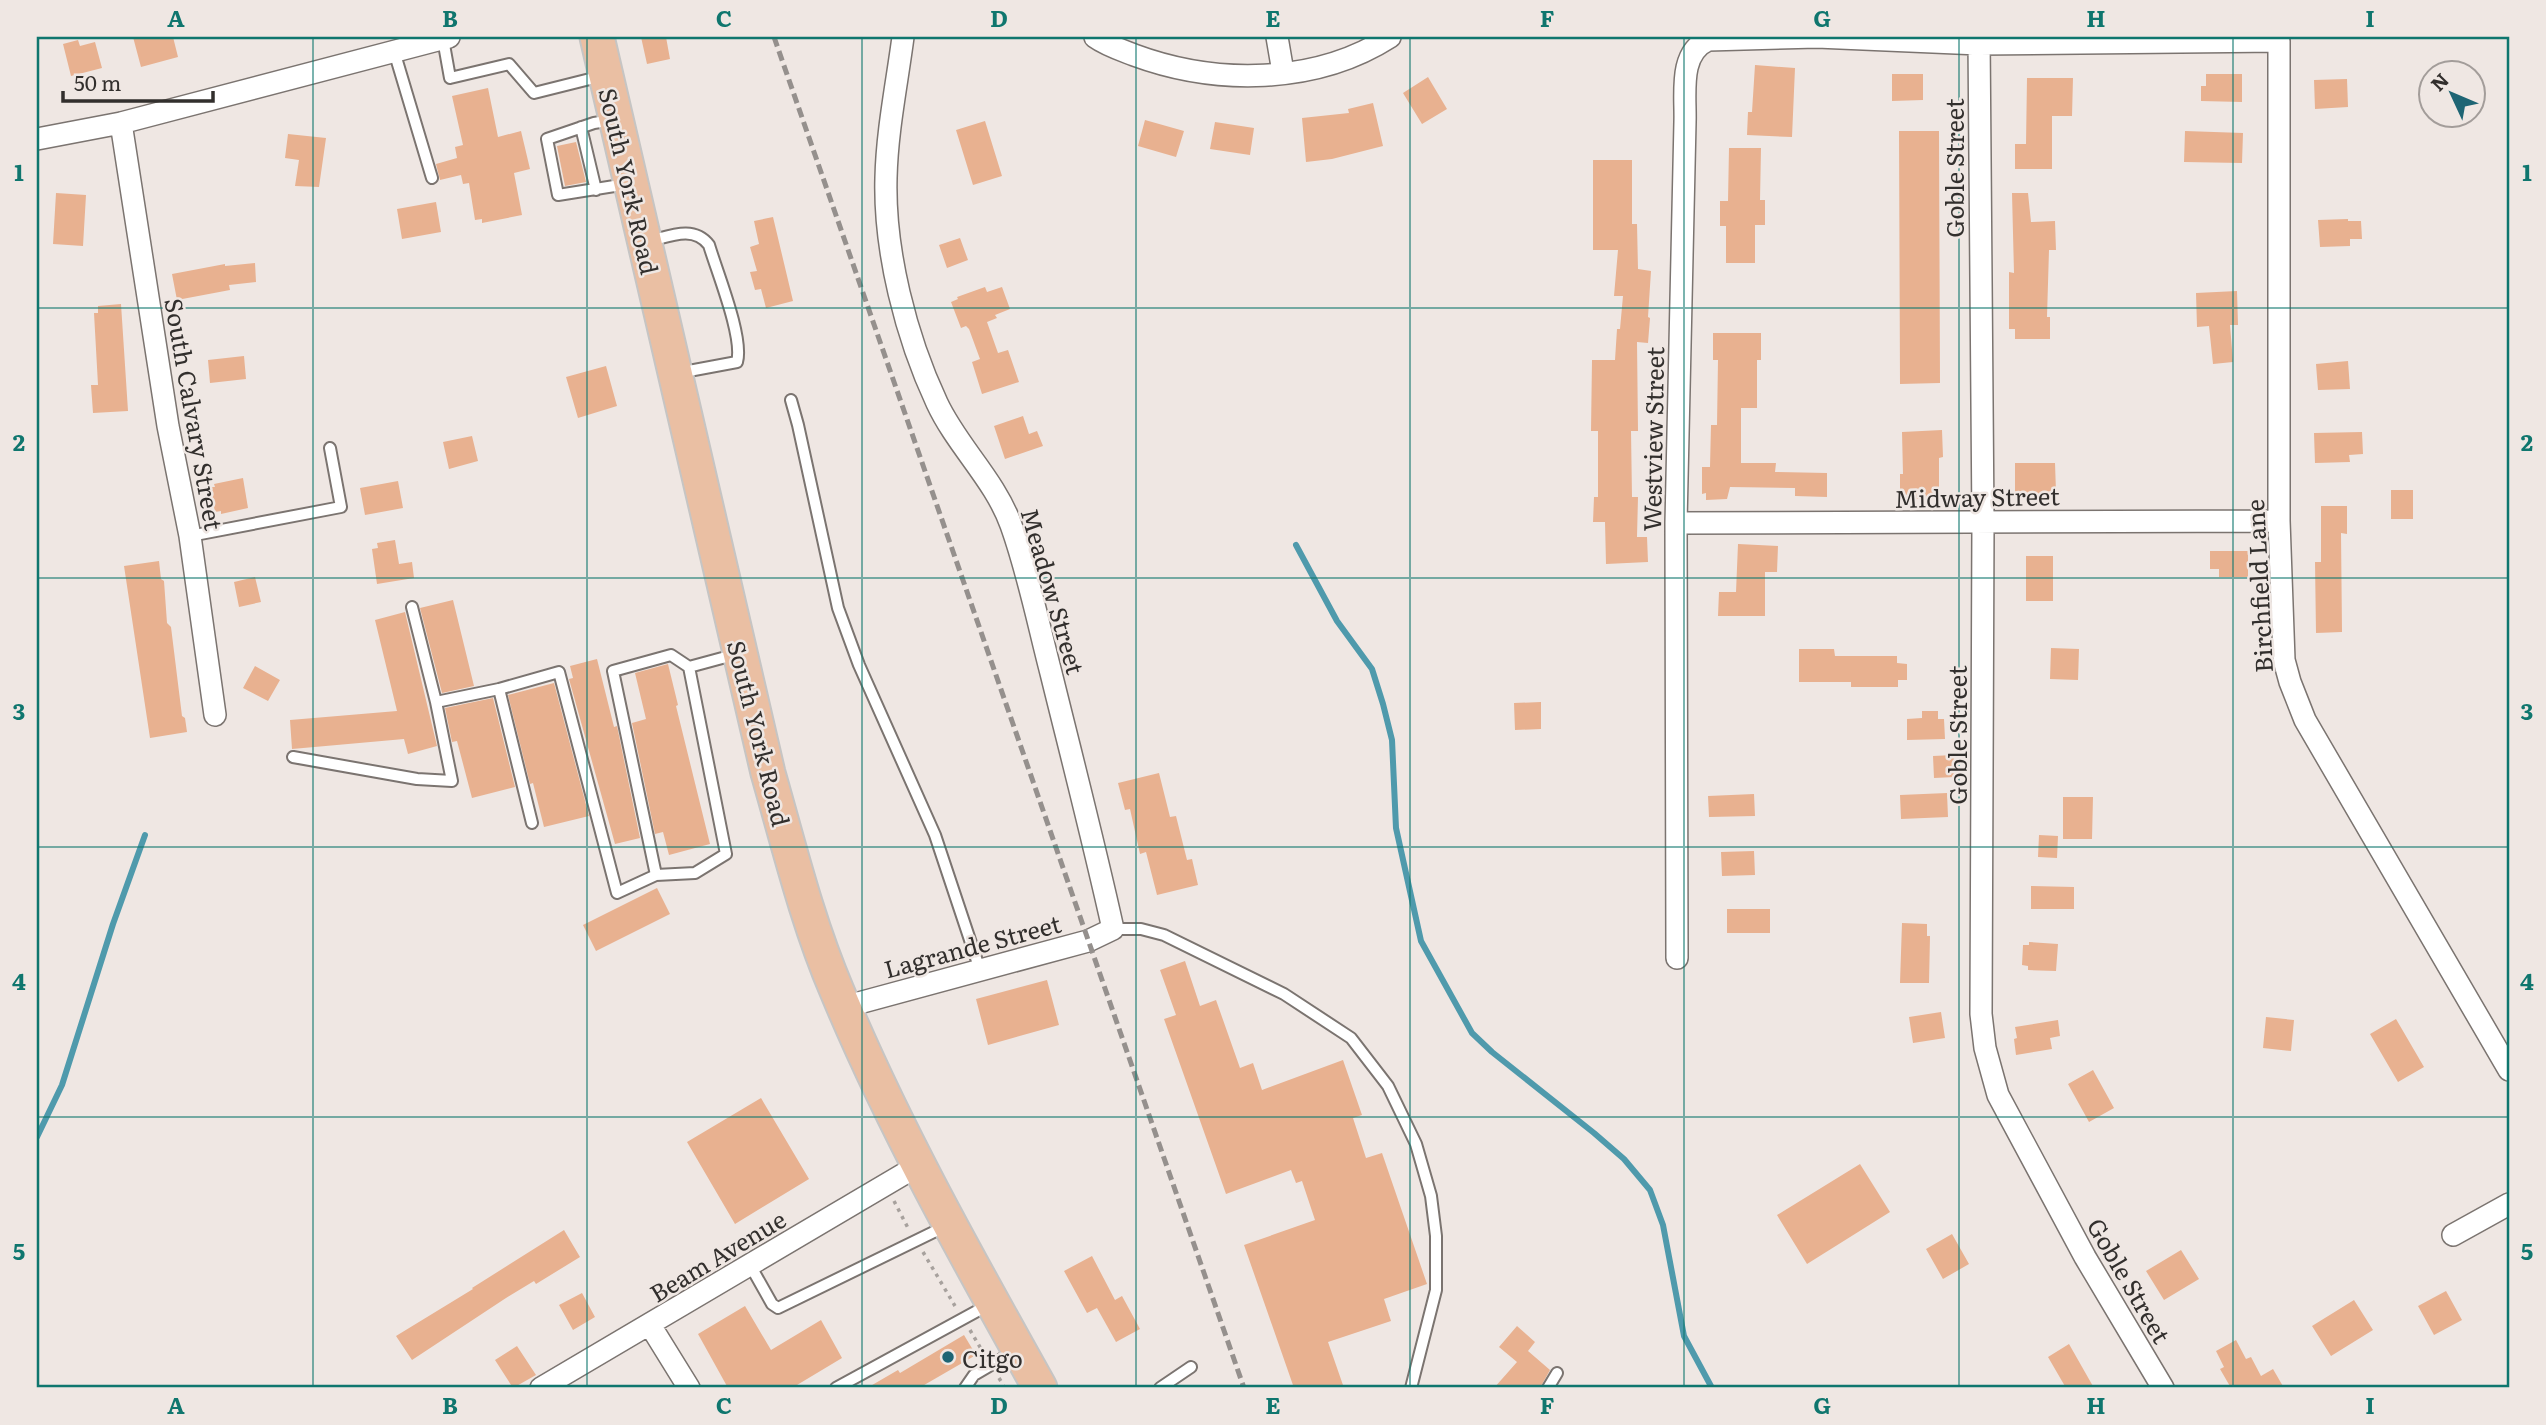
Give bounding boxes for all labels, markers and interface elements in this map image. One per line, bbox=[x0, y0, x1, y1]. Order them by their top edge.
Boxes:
text: A bbox=[167, 0, 185, 34]
text: B bbox=[442, 0, 458, 34]
text: C bbox=[716, 0, 732, 34]
text: D bbox=[990, 0, 1008, 34]
text: E bbox=[1265, 0, 1281, 34]
text: F bbox=[1540, 0, 1555, 34]
text: G bbox=[1813, 0, 1831, 34]
text: H bbox=[2086, 0, 2106, 34]
text: I bbox=[2365, 0, 2375, 34]
scale bar bbox=[63, 60, 214, 104]
north arrow bbox=[2416, 60, 2486, 130]
text: 50 m bbox=[74, 66, 121, 97]
text: N bbox=[2423, 66, 2455, 97]
street label: South York Road bbox=[592, 84, 669, 278]
street label: Goble Street bbox=[1936, 98, 1971, 238]
text: 1 bbox=[14, 154, 24, 188]
text: 1 bbox=[2522, 154, 2532, 188]
street label: South Calvary Street bbox=[157, 295, 233, 533]
street label: Westview Street bbox=[1633, 346, 1671, 532]
text: 2 bbox=[13, 424, 25, 458]
text: 2 bbox=[2521, 424, 2533, 458]
street label: Midway Street bbox=[1894, 477, 2060, 515]
street label: Birchfield Lane bbox=[2236, 498, 2280, 674]
street label: Meadow Street bbox=[1014, 504, 1095, 678]
street label: South York Road bbox=[720, 636, 800, 830]
street label: Goble Street bbox=[1939, 665, 1974, 805]
text: 3 bbox=[13, 693, 25, 727]
text: 3 bbox=[2521, 693, 2533, 727]
street label: Lagrande Street bbox=[880, 904, 1065, 985]
text: 4 bbox=[12, 963, 26, 997]
text: 4 bbox=[2520, 963, 2534, 997]
street label: Beam Avenue bbox=[642, 1201, 792, 1309]
street label: Goble Street bbox=[2080, 1211, 2180, 1349]
text: 5 bbox=[13, 1233, 25, 1267]
text: 5 bbox=[2521, 1233, 2533, 1267]
place label: Citgo bbox=[962, 1340, 1023, 1375]
marker: Citgo bbox=[940, 1349, 956, 1365]
text: A bbox=[167, 1387, 185, 1421]
text: B bbox=[442, 1387, 458, 1421]
text: C bbox=[716, 1387, 732, 1421]
text: D bbox=[990, 1387, 1008, 1421]
text: E bbox=[1265, 1387, 1281, 1421]
text: F bbox=[1540, 1387, 1555, 1421]
text: G bbox=[1813, 1387, 1831, 1421]
text: H bbox=[2086, 1387, 2106, 1421]
text: I bbox=[2365, 1387, 2375, 1421]

